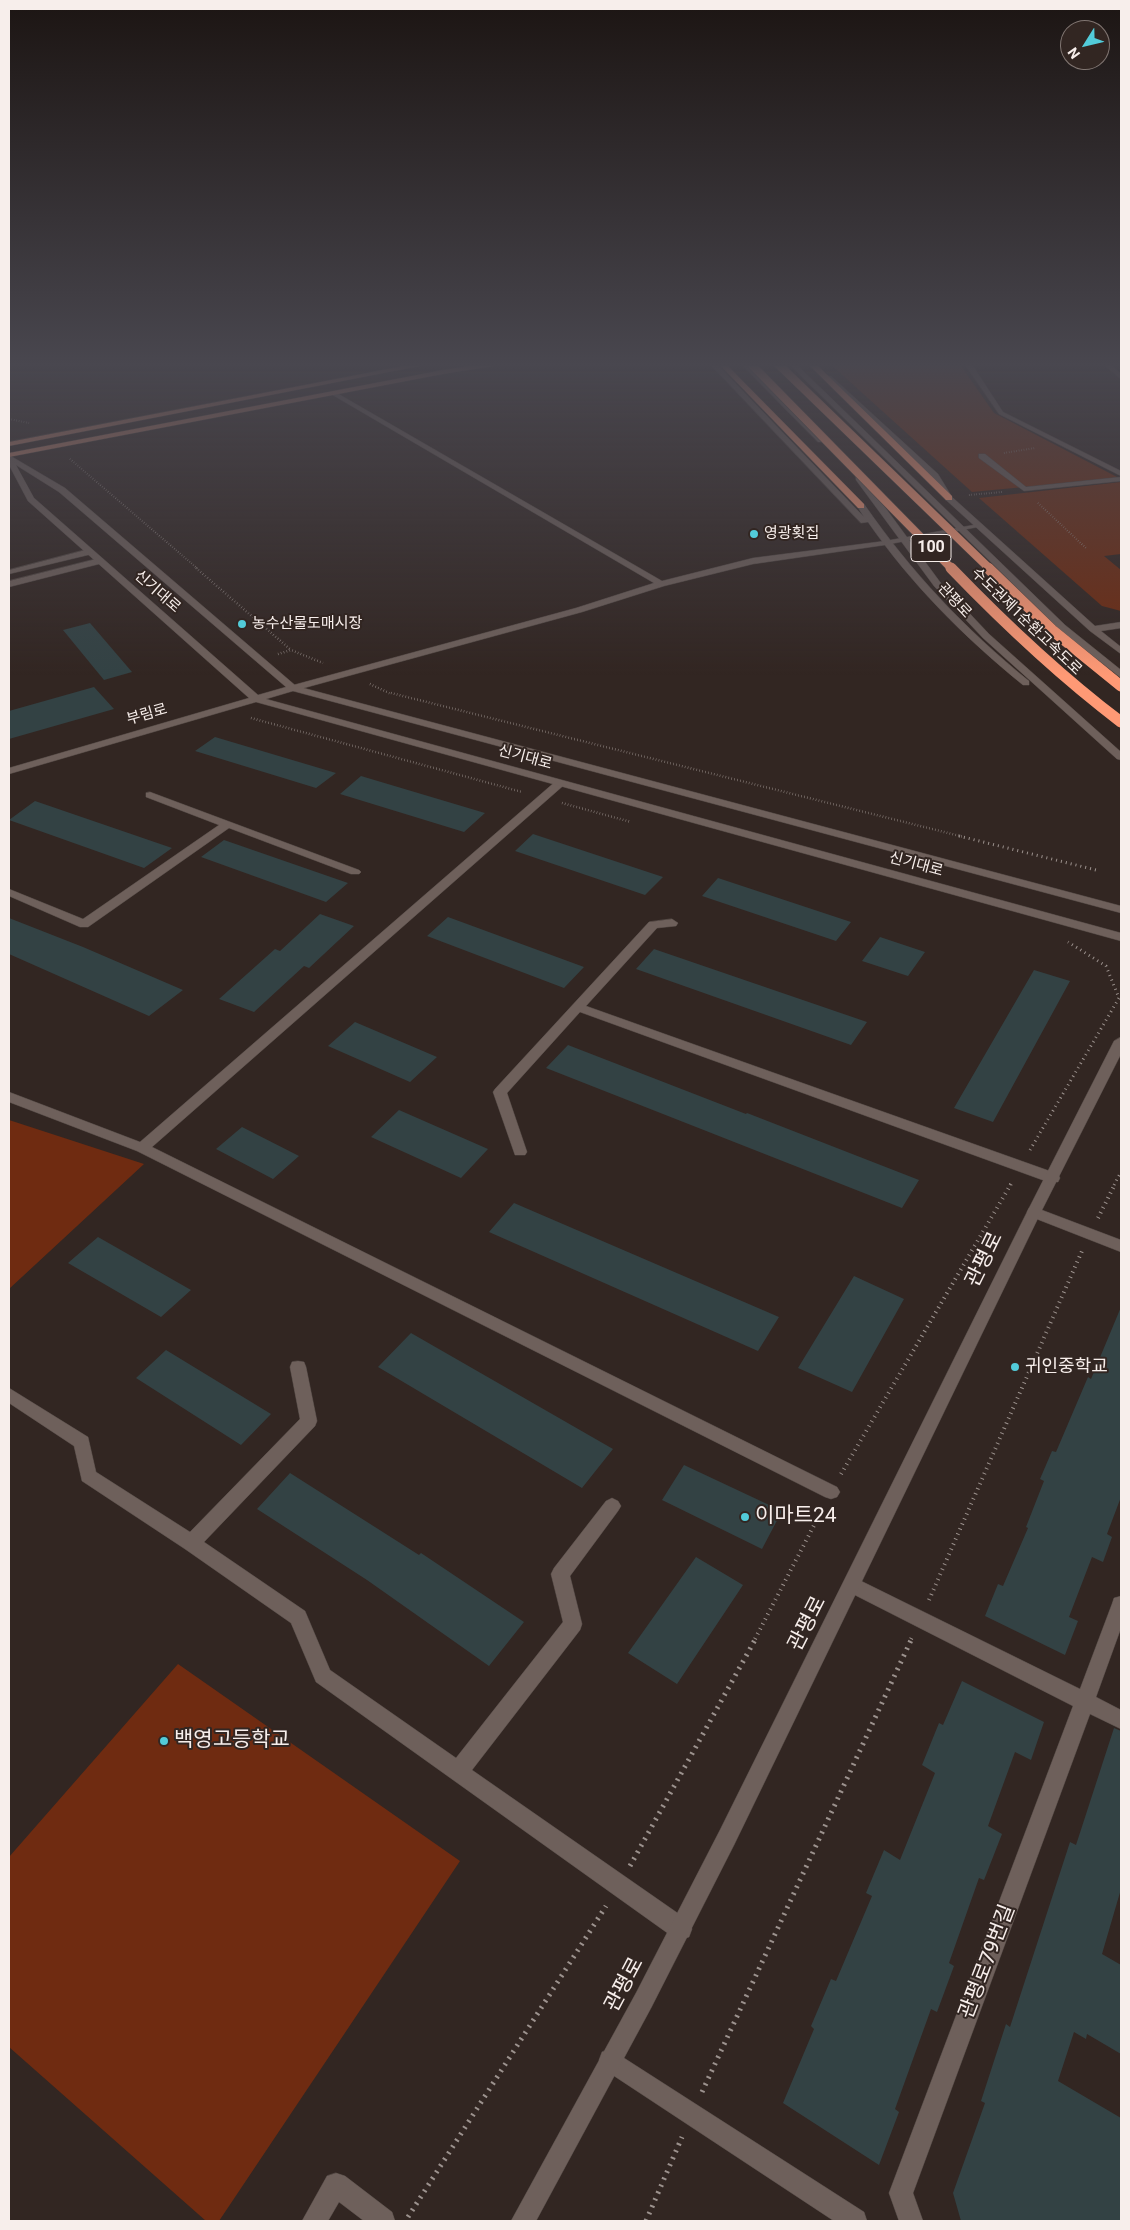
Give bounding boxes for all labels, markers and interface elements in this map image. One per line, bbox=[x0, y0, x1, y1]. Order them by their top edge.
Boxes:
north arrow bbox=[1060, 20, 1110, 70]
text: N bbox=[1064, 45, 1083, 62]
place label: 영광횟집 bbox=[764, 525, 819, 543]
marker: 영광횟집 bbox=[748, 528, 760, 540]
road number: 100 bbox=[911, 534, 951, 562]
street label: 수도권제1순환고속도로 bbox=[967, 565, 1085, 679]
street label: 신기대로 bbox=[130, 567, 184, 617]
street label: 관평로 bbox=[933, 580, 975, 622]
place label: 농수산물도매시장 bbox=[252, 615, 362, 633]
marker: 농수산물도매시장 bbox=[236, 618, 248, 630]
street label: 부림로 bbox=[125, 701, 169, 729]
street label: 신기대로 bbox=[496, 742, 554, 774]
street label: 신기대로 bbox=[887, 849, 945, 881]
street label: 관평로 bbox=[961, 1228, 1009, 1292]
place label: 귀인중학교 bbox=[1025, 1356, 1108, 1378]
marker: 귀인중학교 bbox=[1009, 1361, 1021, 1373]
place label: 이마트24 bbox=[755, 1504, 837, 1530]
marker: 이마트24 bbox=[739, 1511, 751, 1523]
street label: 관평로 bbox=[784, 1592, 832, 1656]
place label: 백영고등학교 bbox=[174, 1728, 290, 1754]
marker: 백영고등학교 bbox=[158, 1735, 170, 1747]
street label: 관평로79번길 bbox=[955, 1901, 1021, 2023]
street label: 관평로 bbox=[600, 1953, 650, 2017]

